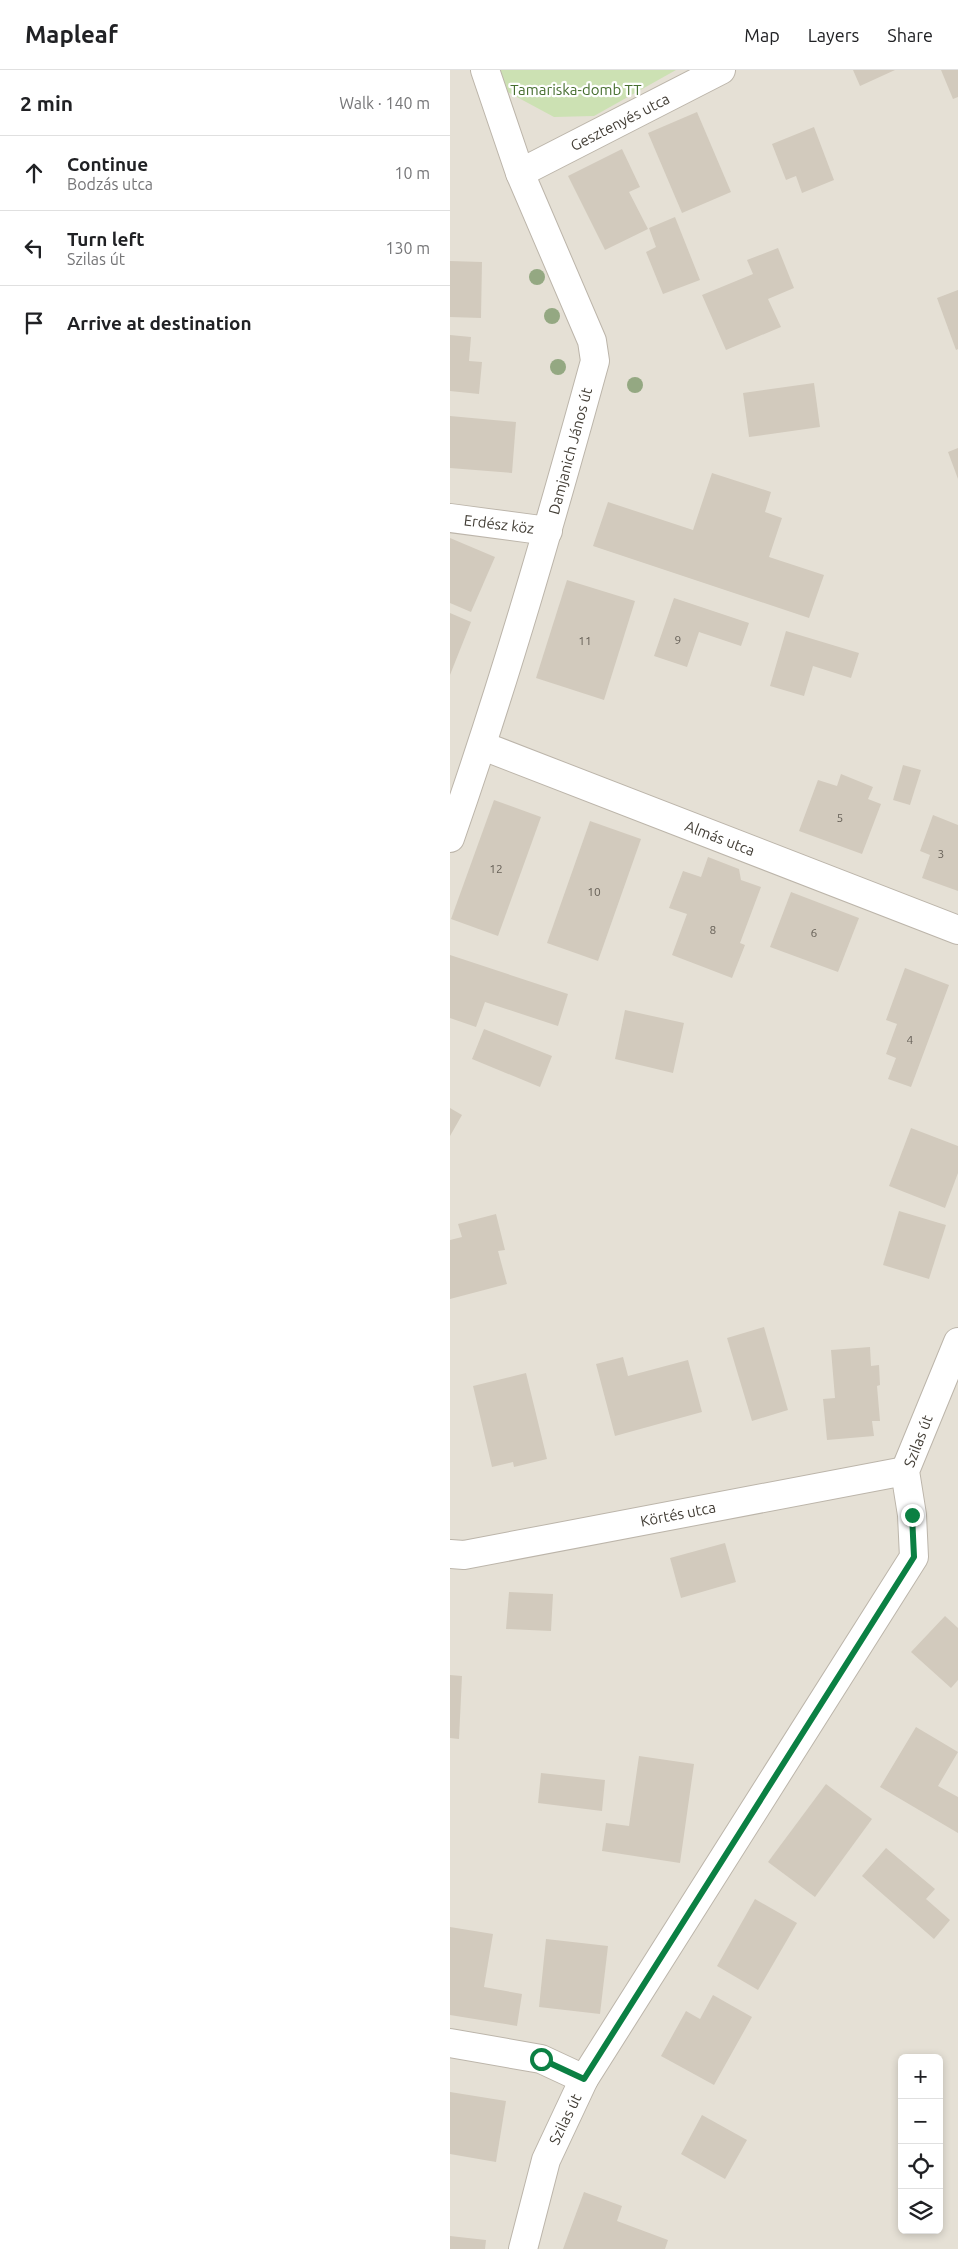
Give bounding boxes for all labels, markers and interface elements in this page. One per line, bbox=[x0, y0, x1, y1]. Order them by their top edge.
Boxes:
text: Mapleaf bbox=[25, 21, 118, 48]
text: Map bbox=[744, 25, 780, 45]
text: Layers bbox=[808, 25, 859, 45]
text: Share bbox=[887, 25, 933, 45]
park label: Tamariska-domb TT bbox=[510, 81, 642, 98]
street label: Gesztenyés utca bbox=[568, 90, 672, 154]
text: 2 min bbox=[20, 91, 73, 115]
text: Walk · 140 m bbox=[339, 94, 430, 112]
text: Continue bbox=[67, 153, 148, 175]
icon: ahead bbox=[20, 159, 48, 187]
text: 10 m bbox=[394, 164, 430, 182]
text: Bodzás utca bbox=[67, 175, 153, 193]
text: Turn left bbox=[67, 228, 145, 250]
icon: left bbox=[20, 234, 48, 262]
text: 130 m bbox=[385, 239, 430, 257]
text: Szilas út bbox=[67, 250, 125, 268]
icon: arrive bbox=[20, 309, 48, 337]
text: Arrive at destination bbox=[67, 312, 252, 334]
street label: Damjanich János út bbox=[545, 386, 595, 516]
street label: Erdész köz bbox=[463, 511, 535, 537]
house number: 9 bbox=[675, 633, 681, 646]
house number: 11 bbox=[578, 634, 592, 647]
house number: 5 bbox=[837, 811, 843, 824]
street label: Almás utca bbox=[683, 817, 757, 859]
house number: 3 bbox=[938, 847, 944, 860]
house number: 12 bbox=[489, 862, 503, 875]
house number: 10 bbox=[587, 885, 601, 898]
house number: 8 bbox=[710, 923, 717, 936]
house number: 6 bbox=[811, 926, 818, 939]
house number: 4 bbox=[907, 1033, 914, 1046]
street label: Szilas út bbox=[900, 1412, 936, 1469]
street label: Körtés utca bbox=[639, 1498, 717, 1530]
route end bbox=[901, 1504, 924, 1527]
route start bbox=[530, 2048, 553, 2071]
map controls bbox=[898, 2054, 943, 2234]
button: + bbox=[898, 2054, 943, 2099]
street label: Szilas út bbox=[545, 2091, 585, 2147]
button: − bbox=[898, 2099, 943, 2144]
button: locate bbox=[898, 2144, 943, 2189]
button: layers bbox=[898, 2189, 943, 2234]

